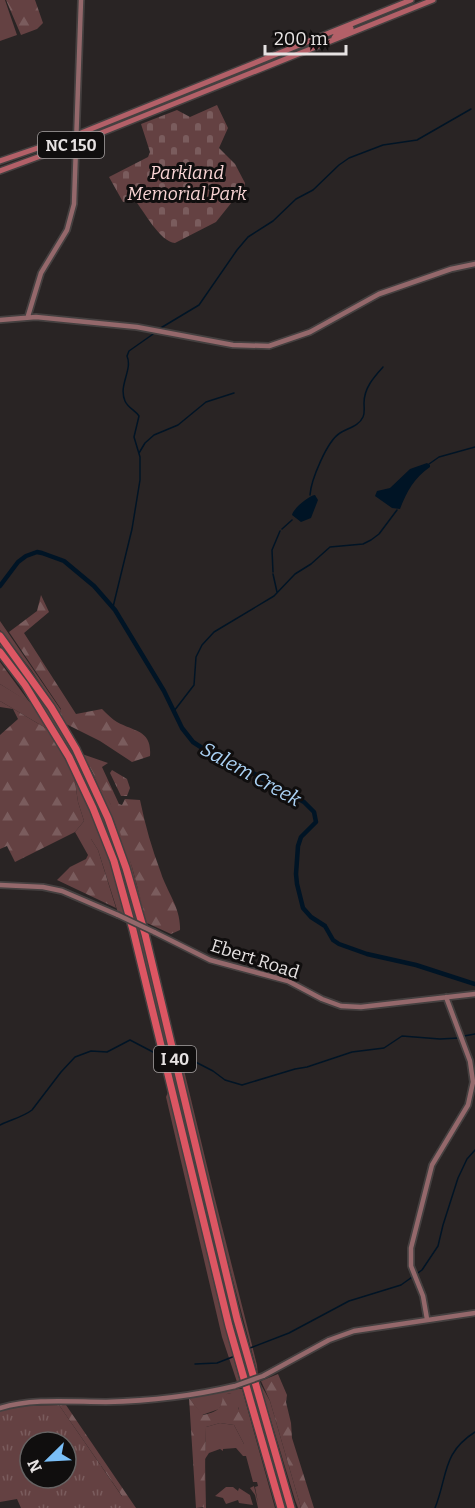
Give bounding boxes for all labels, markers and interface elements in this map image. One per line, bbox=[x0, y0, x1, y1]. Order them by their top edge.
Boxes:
scale bar bbox=[265, 18, 346, 56]
text: 200 m bbox=[274, 28, 328, 50]
road number: NC 150 bbox=[38, 132, 104, 158]
park label: Parkland Memorial Park bbox=[127, 162, 247, 205]
water label: Salem Creek bbox=[197, 737, 306, 812]
street label: Ebert Road bbox=[208, 934, 302, 984]
road number: I 40 bbox=[154, 1046, 196, 1072]
north arrow bbox=[18, 1430, 78, 1490]
text: N bbox=[24, 1456, 46, 1475]

